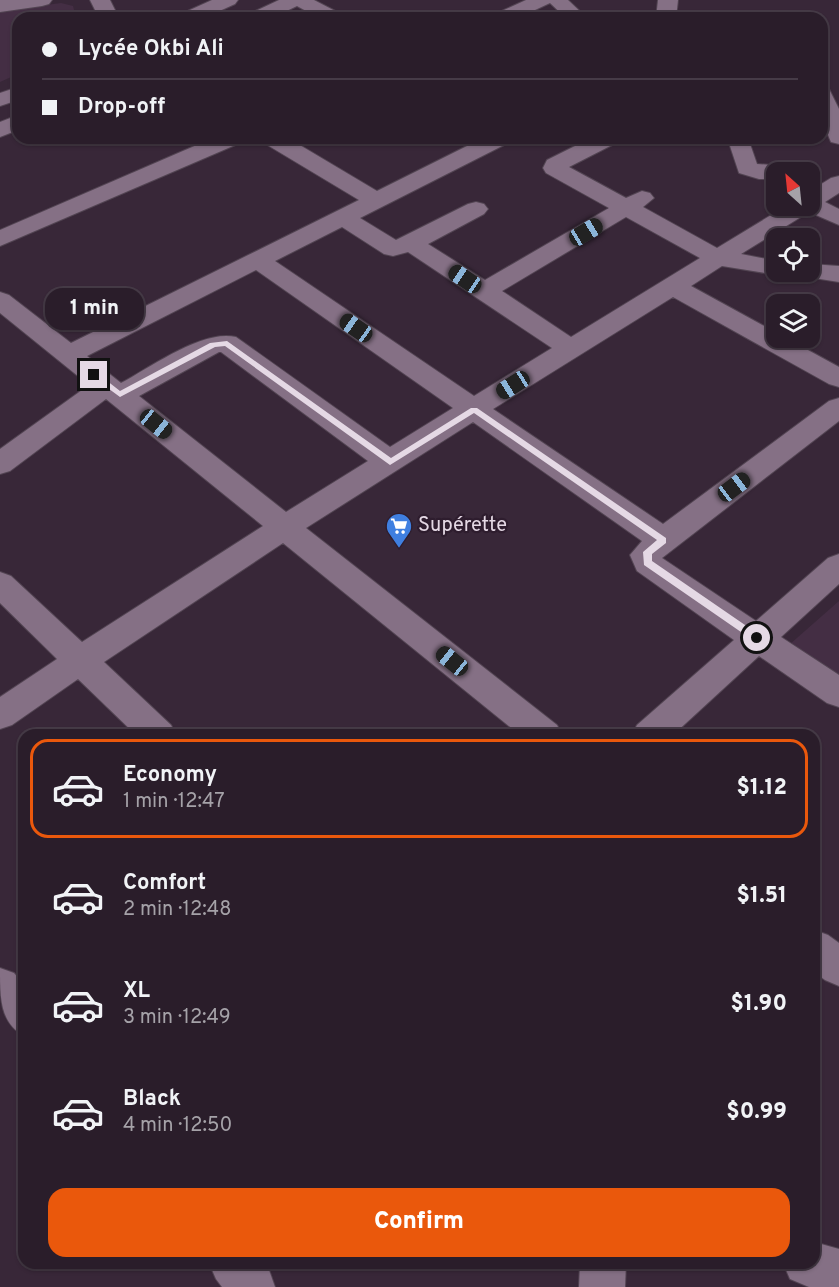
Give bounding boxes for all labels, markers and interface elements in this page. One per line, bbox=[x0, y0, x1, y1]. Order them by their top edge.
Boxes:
text: Lycée Okbi Ali bbox=[78, 36, 224, 63]
text: Drop-off bbox=[78, 94, 165, 121]
north arrow bbox=[766, 162, 820, 216]
map controls bbox=[766, 162, 820, 348]
car bbox=[566, 215, 606, 249]
button: locate bbox=[766, 228, 820, 282]
car bbox=[445, 261, 485, 297]
callout: 1 min bbox=[44, 288, 144, 330]
button: layers bbox=[766, 294, 820, 348]
text: 1 min bbox=[70, 296, 119, 322]
car bbox=[336, 310, 376, 346]
route end bbox=[80, 361, 107, 388]
car bbox=[493, 368, 533, 402]
car bbox=[136, 406, 176, 442]
car bbox=[714, 469, 754, 505]
supermarket icon: Supérette bbox=[384, 511, 414, 549]
place label: Supérette bbox=[418, 513, 507, 539]
route start bbox=[743, 624, 770, 651]
car bbox=[432, 643, 472, 679]
icon: car bbox=[51, 762, 105, 816]
text: Economy bbox=[123, 762, 217, 789]
text: $1.12 bbox=[737, 775, 787, 802]
text: 1 min · 12:47 bbox=[123, 789, 225, 815]
icon: car bbox=[51, 870, 105, 924]
text: Comfort bbox=[123, 870, 206, 897]
text: $1.51 bbox=[737, 883, 787, 910]
text: 2 min · 12:48 bbox=[123, 897, 231, 923]
icon: car bbox=[51, 978, 105, 1032]
text: XL bbox=[123, 978, 150, 1005]
text: $1.90 bbox=[731, 991, 787, 1018]
text: 3 min · 12:49 bbox=[123, 1005, 231, 1031]
icon: car bbox=[51, 1086, 105, 1140]
text: Black bbox=[123, 1086, 181, 1113]
text: $0.99 bbox=[726, 1099, 787, 1126]
text: 4 min · 12:50 bbox=[123, 1113, 232, 1139]
button: Confirm bbox=[48, 1188, 790, 1257]

